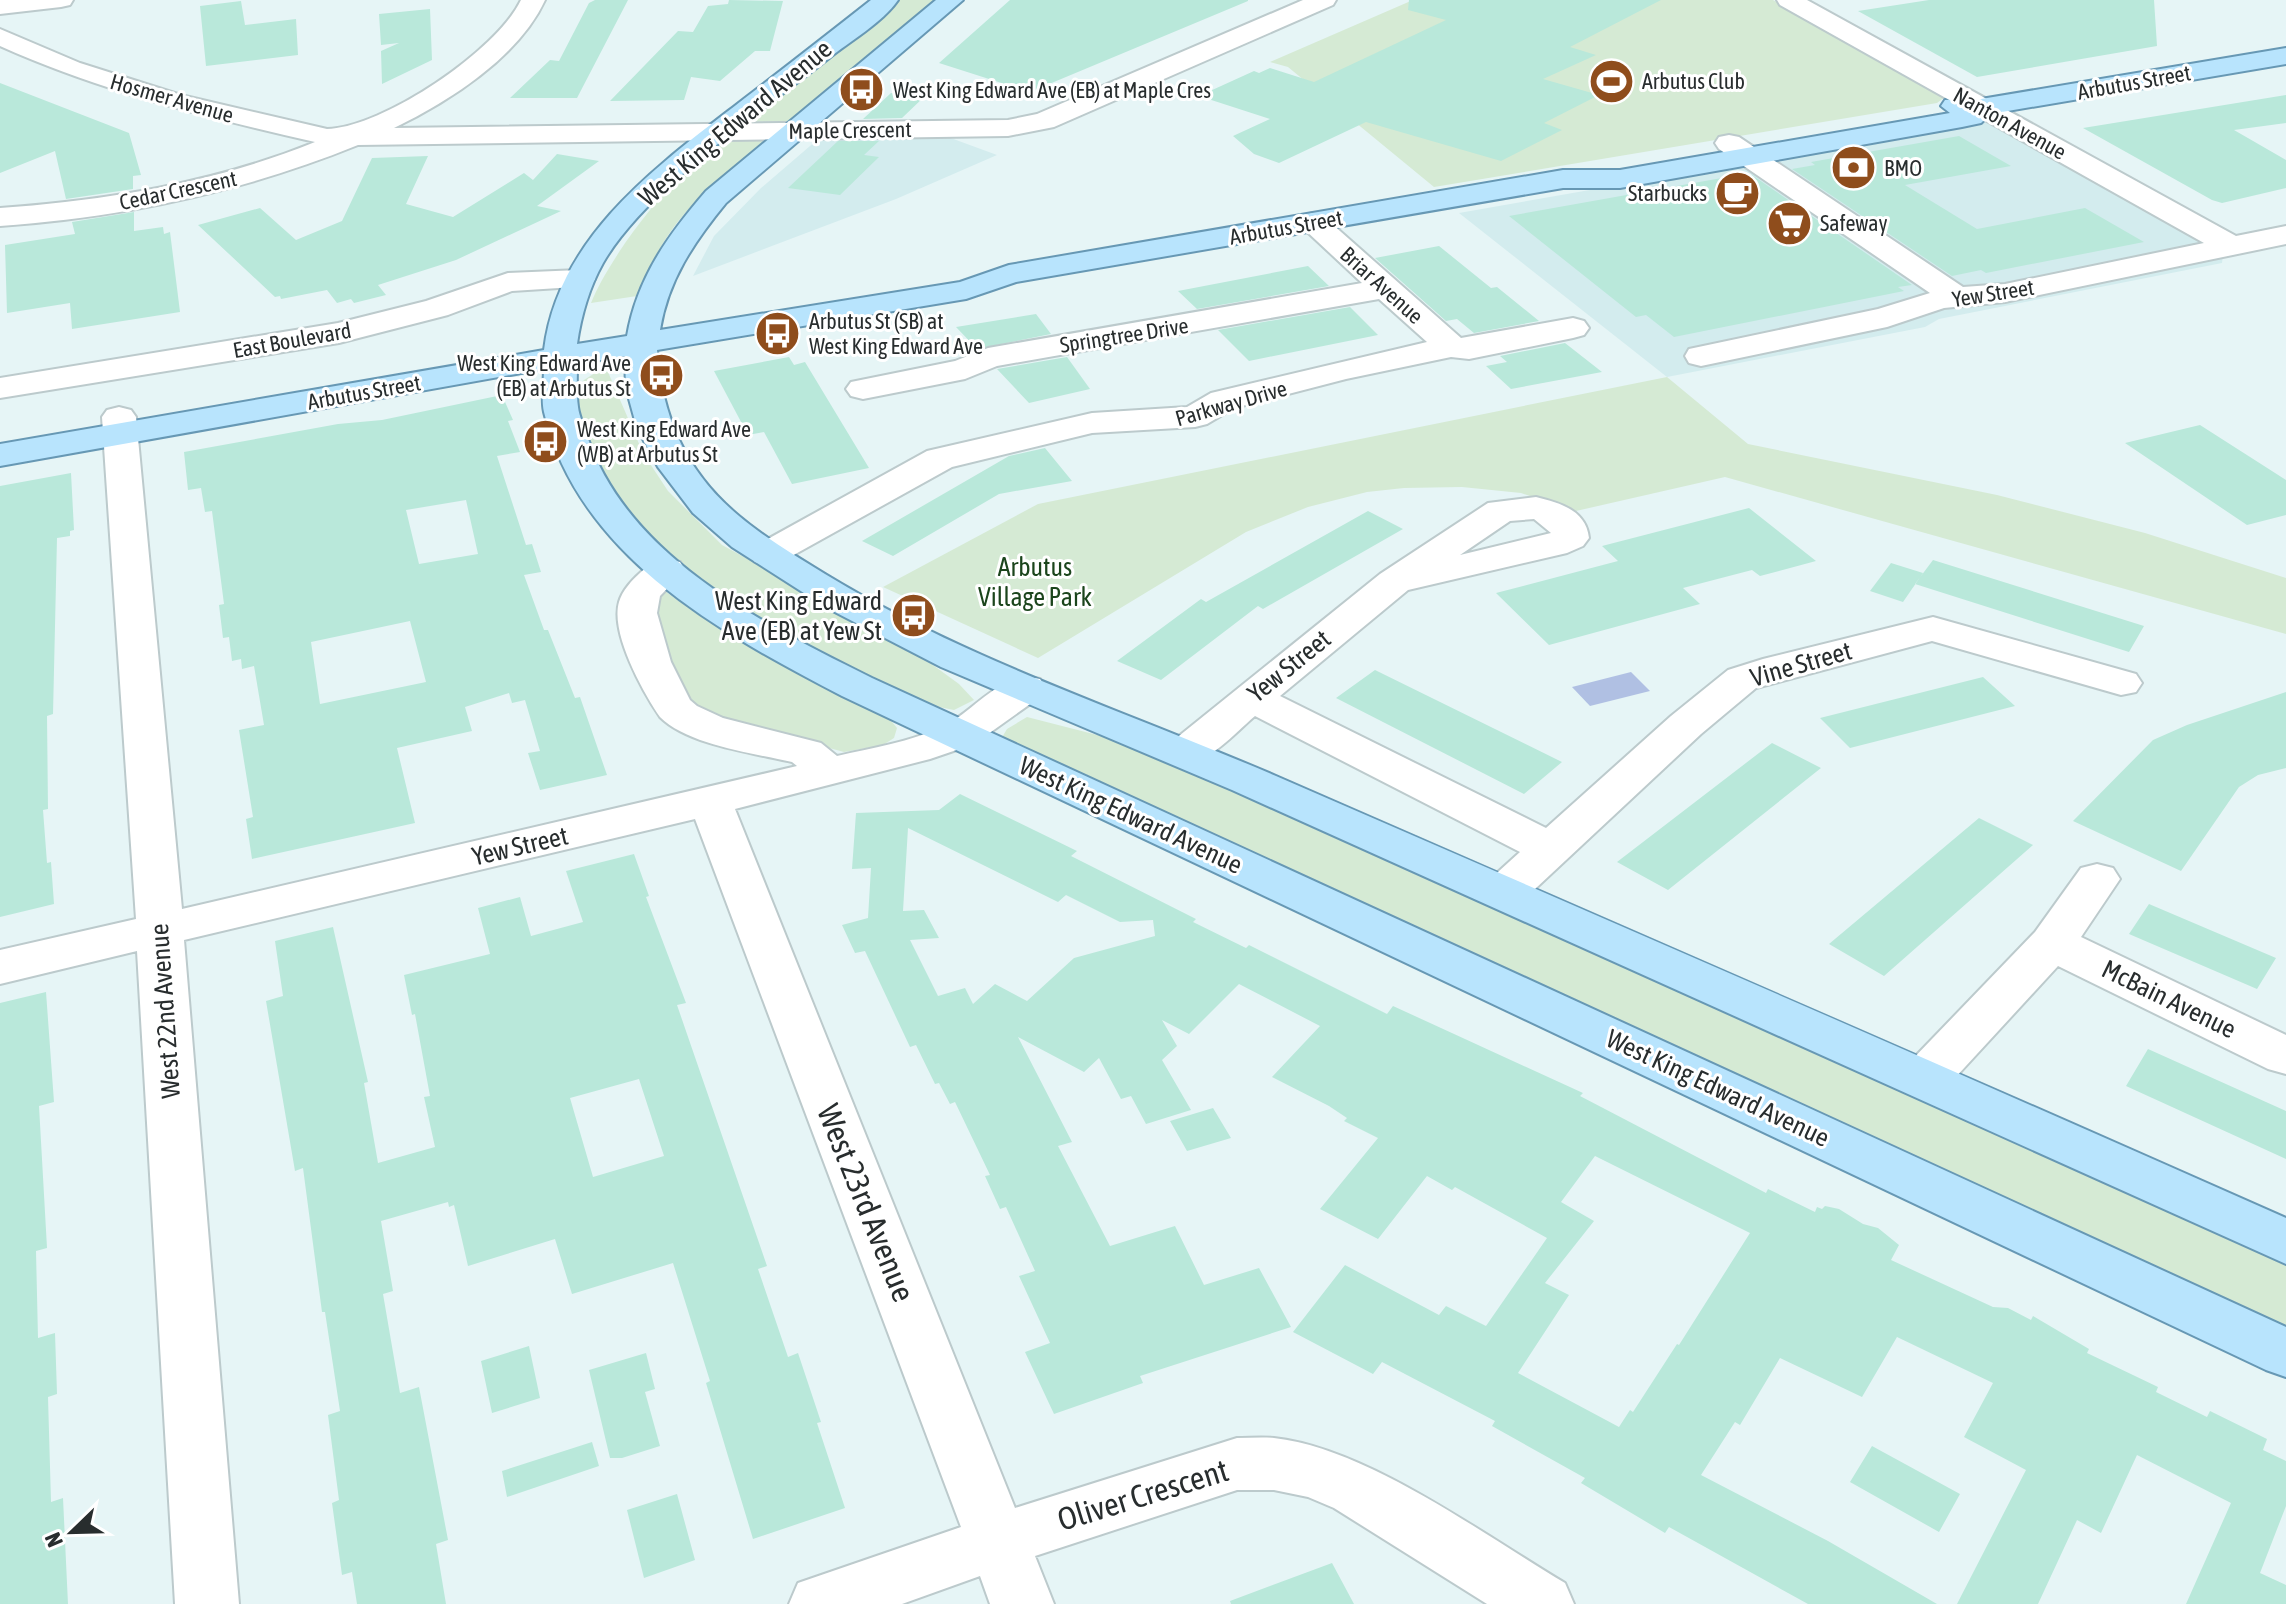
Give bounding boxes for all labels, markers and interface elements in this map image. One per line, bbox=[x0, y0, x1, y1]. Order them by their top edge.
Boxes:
street label: West King Edward Avenue bbox=[632, 34, 838, 212]
sports icon: Arbutus Club bbox=[1587, 57, 1635, 105]
street label: Arbutus Street bbox=[2075, 59, 2193, 105]
bus stop icon: West King Edward Ave (EB) at Maple Cres bbox=[838, 66, 886, 114]
street label: Hosmer Avenue bbox=[107, 68, 237, 128]
place label: Arbutus Club bbox=[1642, 68, 1745, 94]
place label: West King Edward Ave (EB) at Maple Cres bbox=[893, 77, 1211, 103]
street label: Nanton Avenue bbox=[1949, 81, 2071, 165]
street label: Maple Crescent bbox=[788, 116, 912, 144]
bank icon: BMO bbox=[1829, 144, 1877, 192]
place label: BMO bbox=[1884, 155, 1922, 181]
street label: Cedar Crescent bbox=[117, 165, 239, 215]
cafe icon: Starbucks bbox=[1714, 169, 1762, 217]
place label: Starbucks bbox=[1628, 180, 1707, 206]
supermarket icon: Safeway bbox=[1765, 199, 1813, 247]
street label: Arbutus Street bbox=[1227, 204, 1345, 250]
place label: Safeway bbox=[1820, 210, 1888, 236]
street label: Briar Avenue bbox=[1335, 241, 1429, 329]
street label: Yew Street bbox=[1950, 274, 2036, 312]
place label: Arbutus St (SB) at West King Edward Ave bbox=[809, 308, 983, 359]
bus stop icon: Arbutus St (SB) at West King Edward Ave bbox=[754, 310, 802, 358]
street label: Springtree Drive bbox=[1058, 312, 1190, 358]
street label: East Boulevard bbox=[231, 317, 353, 363]
place label: West King Edward Ave (EB) at Arbutus St bbox=[457, 350, 631, 401]
bus stop icon: West King Edward Ave (EB) at Arbutus St bbox=[638, 352, 686, 400]
street label: Arbutus Street bbox=[305, 369, 423, 415]
street label: Parkway Drive bbox=[1172, 375, 1290, 431]
place label: West King Edward Ave (WB) at Arbutus St bbox=[577, 416, 751, 467]
bus stop icon: West King Edward Ave (WB) at Arbutus St bbox=[522, 418, 570, 466]
park label: Arbutus Village Park bbox=[978, 552, 1092, 612]
place label: West King Edward Ave (EB) at Yew St bbox=[715, 586, 882, 646]
bus stop icon: West King Edward Ave (EB) at Yew St bbox=[889, 592, 937, 640]
street label: Yew Street bbox=[1242, 624, 1336, 708]
street label: Vine Street bbox=[1747, 635, 1855, 693]
street label: West King Edward Avenue bbox=[1015, 750, 1247, 880]
street label: Yew Street bbox=[469, 820, 571, 872]
street label: West 22nd Avenue bbox=[144, 923, 186, 1099]
street label: McBain Avenue bbox=[2097, 954, 2241, 1044]
street label: West King Edward Avenue bbox=[1602, 1023, 1834, 1153]
street label: West 23rd Avenue bbox=[810, 1099, 923, 1307]
street label: Oliver Crescent bbox=[1053, 1451, 1233, 1538]
north arrow bbox=[32, 1492, 112, 1572]
text: N bbox=[39, 1529, 68, 1551]

